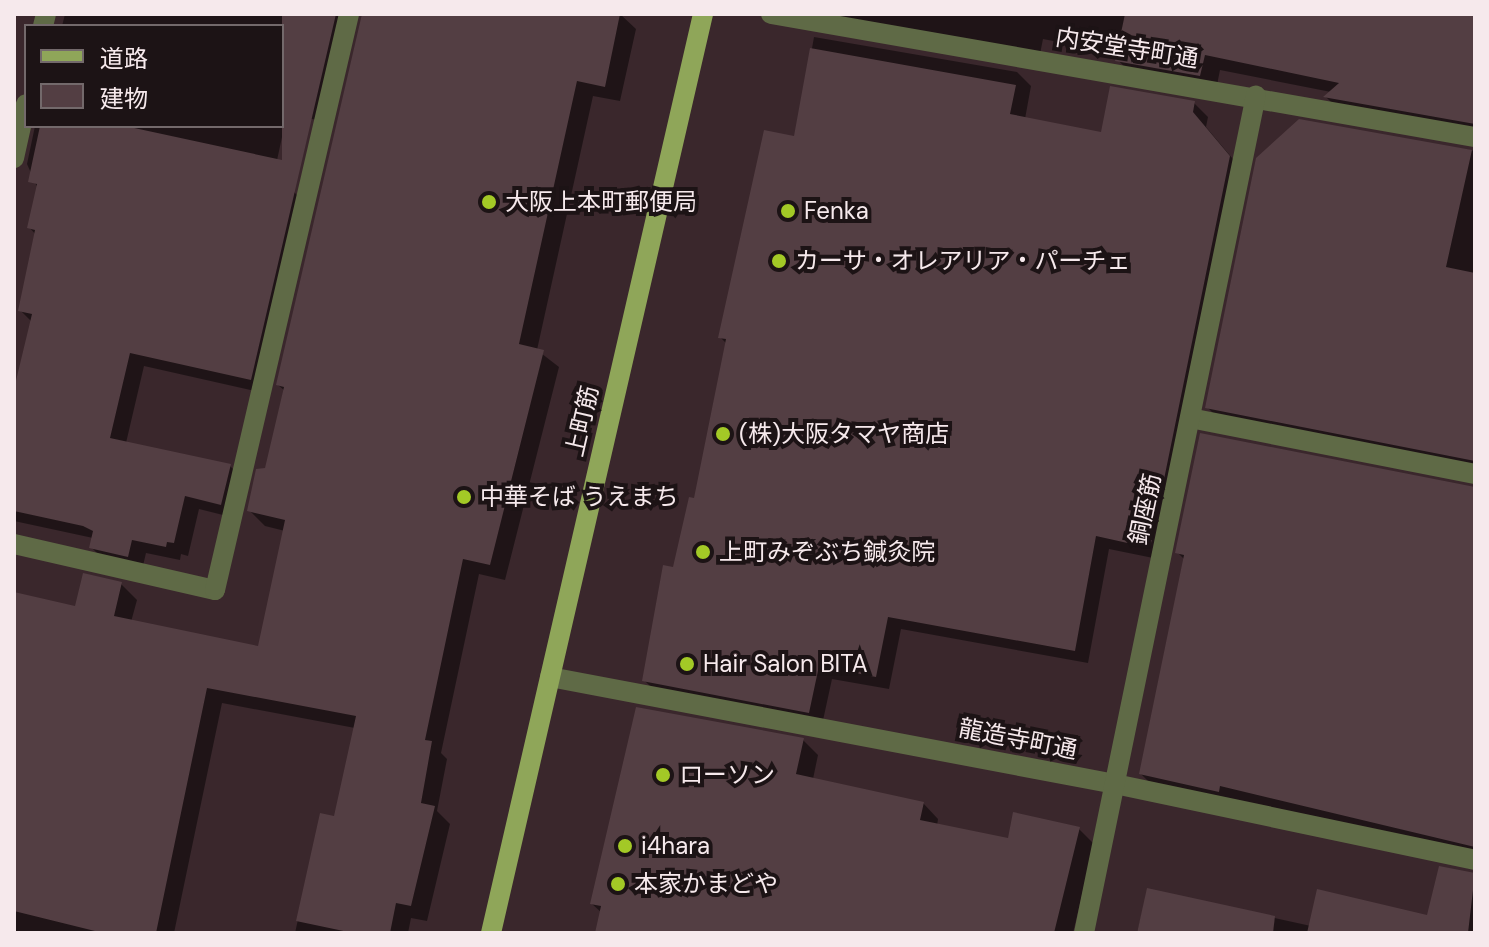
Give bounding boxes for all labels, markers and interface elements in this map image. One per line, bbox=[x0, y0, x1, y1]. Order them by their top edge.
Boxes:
street label: 内安堂寺町通 bbox=[1054, 23, 1200, 73]
legend bbox=[24, 24, 284, 128]
text: 道路 bbox=[100, 43, 148, 74]
text: 建物 bbox=[100, 83, 148, 114]
place label: 大阪上本町郵便局 bbox=[505, 188, 697, 216]
marker: 大阪上本町郵便局 bbox=[480, 193, 498, 211]
place label: Fenka bbox=[804, 197, 869, 225]
marker: Fenka bbox=[779, 202, 797, 220]
place label: カーサ・オレアリア・パーチェ bbox=[795, 247, 1131, 275]
marker: カーサ・オレアリア・パーチェ bbox=[770, 252, 788, 270]
street label: 上町筋 bbox=[560, 383, 604, 459]
place label: (株)大阪タマヤ商店 bbox=[739, 420, 949, 448]
marker: (株)大阪タマヤ商店 bbox=[714, 425, 732, 443]
street label: 銅座筋 bbox=[1123, 471, 1167, 547]
place label: 中華そば うえまち bbox=[480, 483, 678, 511]
marker: 中華そば うえまち bbox=[455, 488, 473, 506]
place label: 上町みぞぶち鍼灸院 bbox=[719, 538, 935, 566]
marker: 上町みぞぶち鍼灸院 bbox=[694, 543, 712, 561]
place label: Hair Salon BITA bbox=[703, 650, 868, 678]
marker: Hair Salon BITA bbox=[678, 655, 696, 673]
street label: 龍造寺町通 bbox=[956, 713, 1080, 765]
place label: ローソン bbox=[679, 761, 775, 789]
marker: ローソン bbox=[654, 766, 672, 784]
place label: i4hara bbox=[641, 832, 710, 860]
marker: i4hara bbox=[616, 837, 634, 855]
place label: 本家かまどや bbox=[634, 870, 778, 898]
marker: 本家かまどや bbox=[609, 875, 627, 893]

